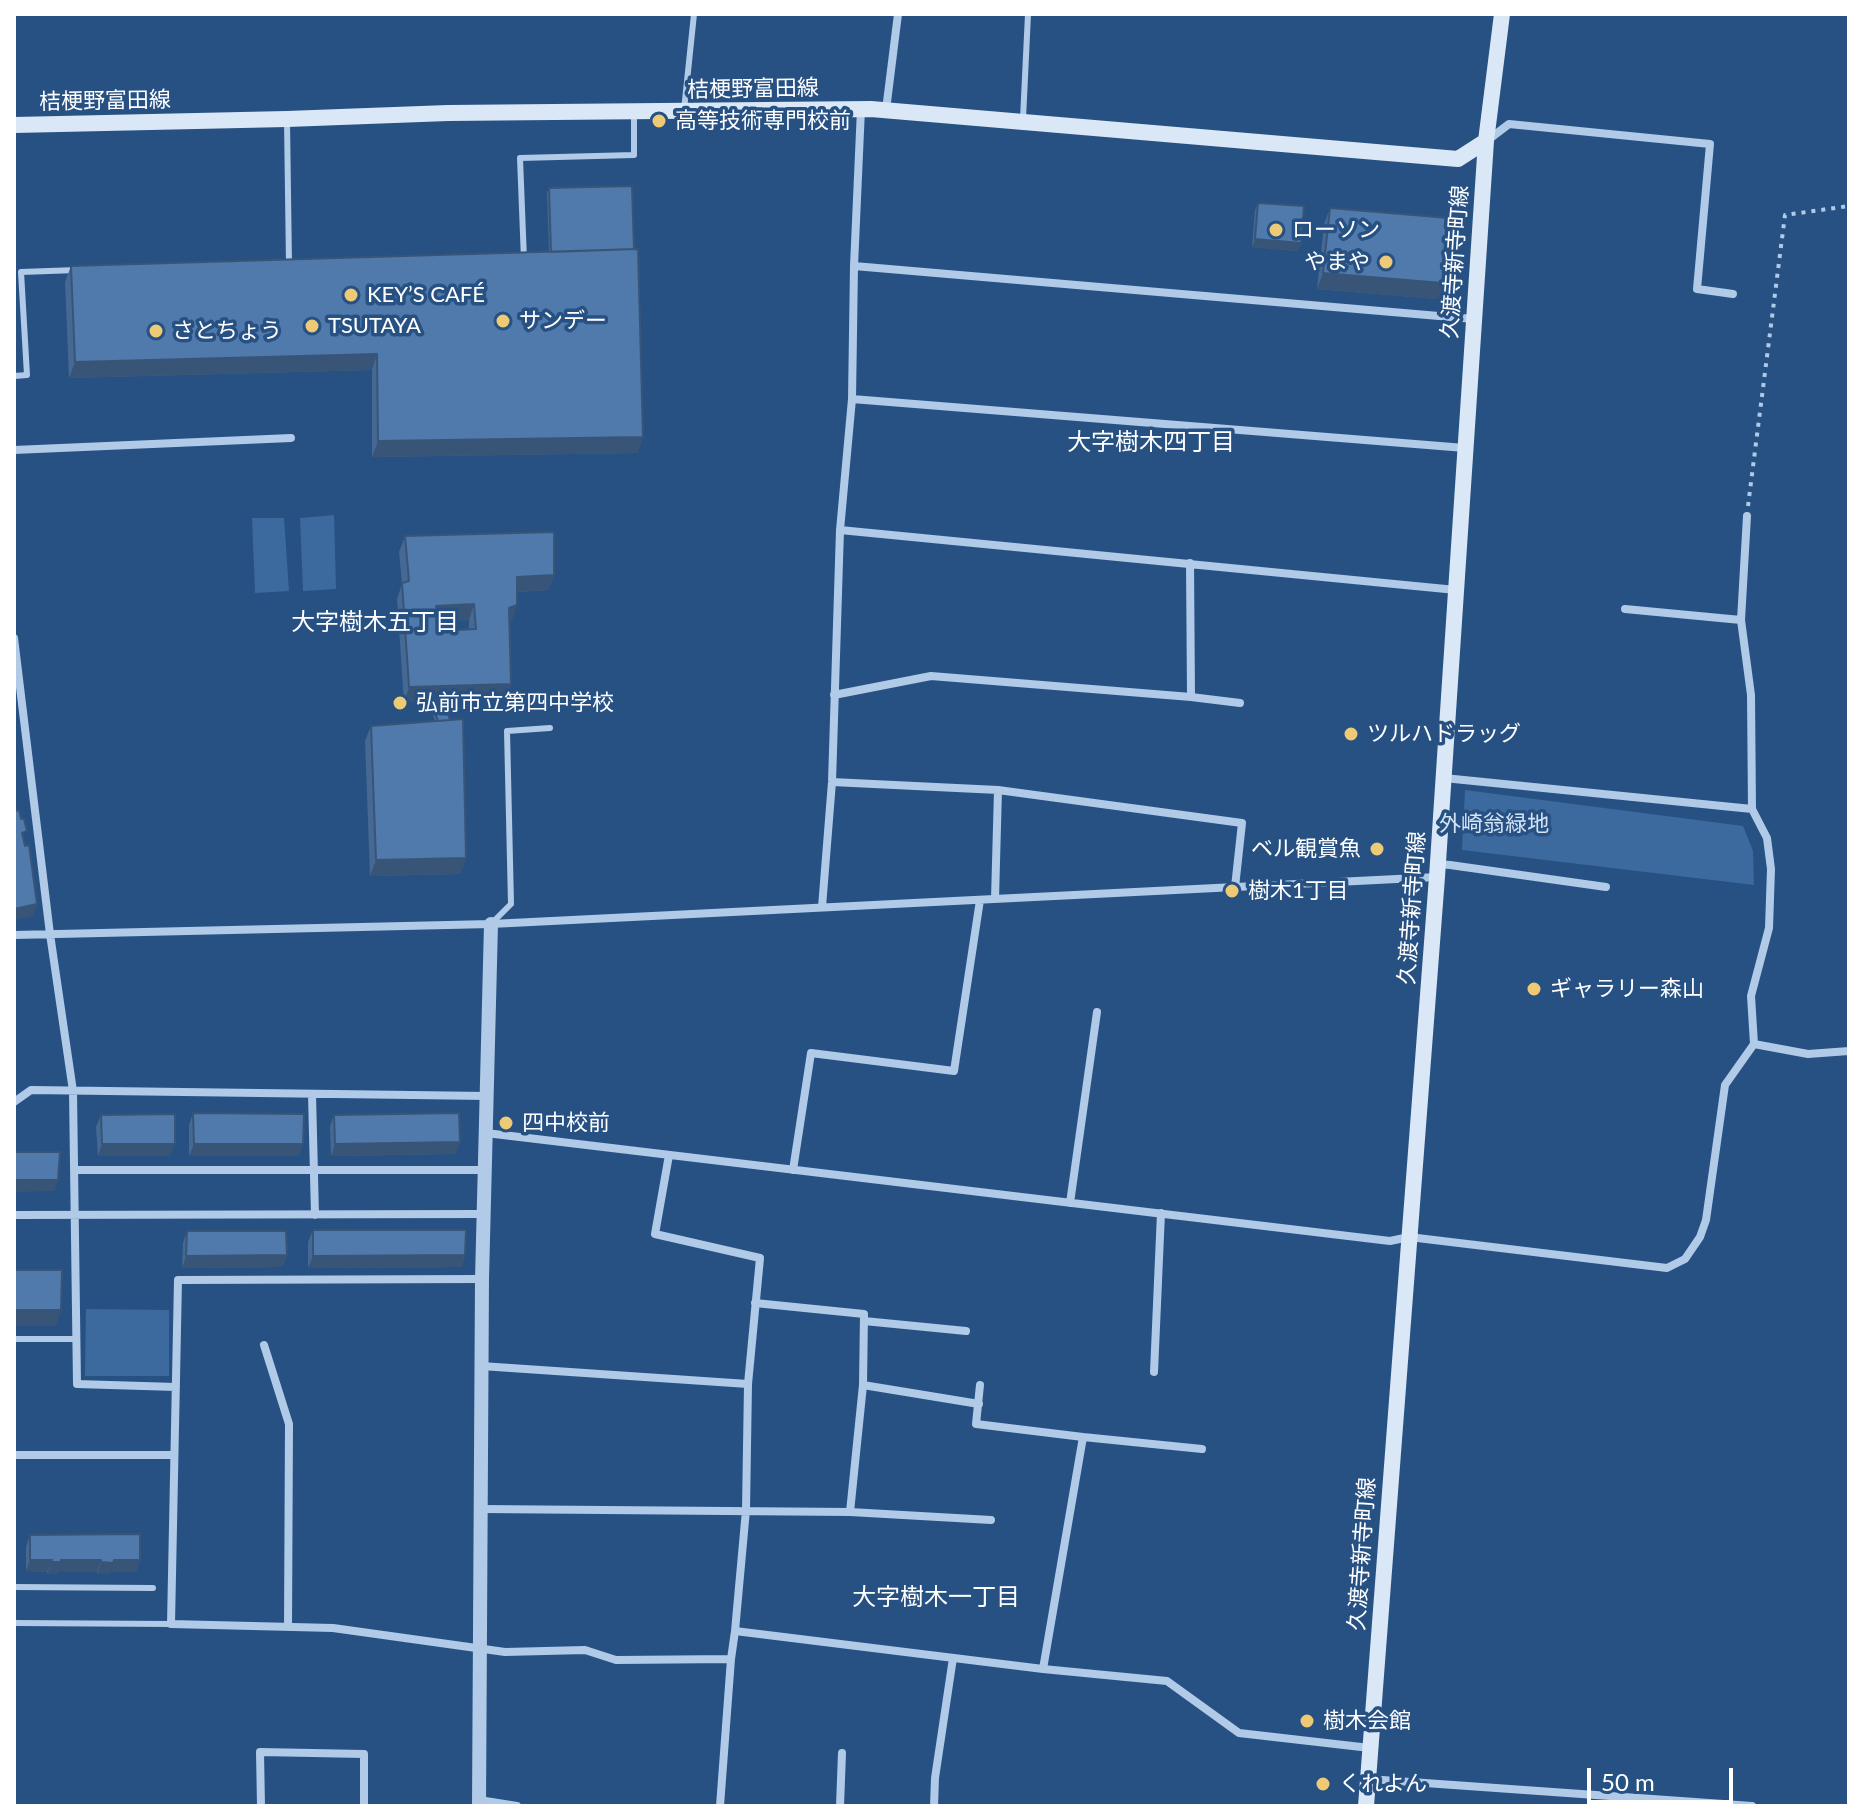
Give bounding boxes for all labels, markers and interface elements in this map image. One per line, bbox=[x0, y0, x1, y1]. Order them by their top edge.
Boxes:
street label: 桔梗野富田線 bbox=[687, 75, 819, 103]
street label: 桔梗野富田線 bbox=[39, 87, 171, 115]
place label: 高等技術専門校前 bbox=[675, 108, 851, 134]
marker: 高等技術専門校前 bbox=[650, 112, 668, 130]
street label: 久渡寺新寺町線 bbox=[1436, 184, 1474, 340]
place label: ローソン bbox=[1292, 217, 1380, 243]
marker: ローソン bbox=[1267, 221, 1285, 239]
place label: やまや bbox=[1304, 249, 1370, 275]
marker: やまや bbox=[1377, 253, 1395, 271]
place label: KEY’S CAFÉ bbox=[367, 282, 485, 308]
marker: KEY’S CAFÉ bbox=[342, 286, 360, 304]
place label: サンデー bbox=[519, 308, 607, 334]
marker: サンデー bbox=[494, 312, 512, 330]
place label: TSUTAYA bbox=[328, 313, 421, 339]
marker: TSUTAYA bbox=[303, 317, 321, 335]
place label: さとちょう bbox=[172, 318, 282, 344]
marker: さとちょう bbox=[147, 322, 165, 340]
district label: 大字樹木四丁目 bbox=[1067, 428, 1235, 456]
district label: 大字樹木五丁目 bbox=[291, 608, 459, 636]
place label: 弘前市立第四中学校 bbox=[416, 690, 614, 716]
marker: 弘前市立第四中学校 bbox=[391, 694, 409, 712]
place label: ツルハドラッグ bbox=[1367, 721, 1521, 747]
marker: ツルハドラッグ bbox=[1342, 725, 1360, 743]
park label: 外崎翁緑地 bbox=[1439, 811, 1549, 837]
street label: 久渡寺新寺町線 bbox=[1393, 830, 1431, 986]
place label: ベル観賞魚 bbox=[1251, 836, 1361, 862]
marker: ベル観賞魚 bbox=[1368, 840, 1386, 858]
place label: 樹木1丁目 bbox=[1248, 878, 1349, 904]
marker: 樹木1丁目 bbox=[1223, 882, 1241, 900]
place label: ギャラリー森山 bbox=[1550, 976, 1704, 1002]
marker: ギャラリー森山 bbox=[1525, 980, 1543, 998]
place label: 四中校前 bbox=[522, 1110, 610, 1136]
marker: 四中校前 bbox=[497, 1114, 515, 1132]
street label: 久渡寺新寺町線 bbox=[1343, 1476, 1381, 1632]
district label: 大字樹木一丁目 bbox=[852, 1583, 1020, 1611]
place label: 樹木会館 bbox=[1323, 1708, 1411, 1734]
marker: 樹木会館 bbox=[1298, 1712, 1316, 1730]
scale bar bbox=[1591, 1752, 1737, 1802]
text: 50 m bbox=[1601, 1767, 1655, 1796]
place label: くれよん bbox=[1339, 1771, 1427, 1797]
marker: くれよん bbox=[1314, 1775, 1332, 1793]

